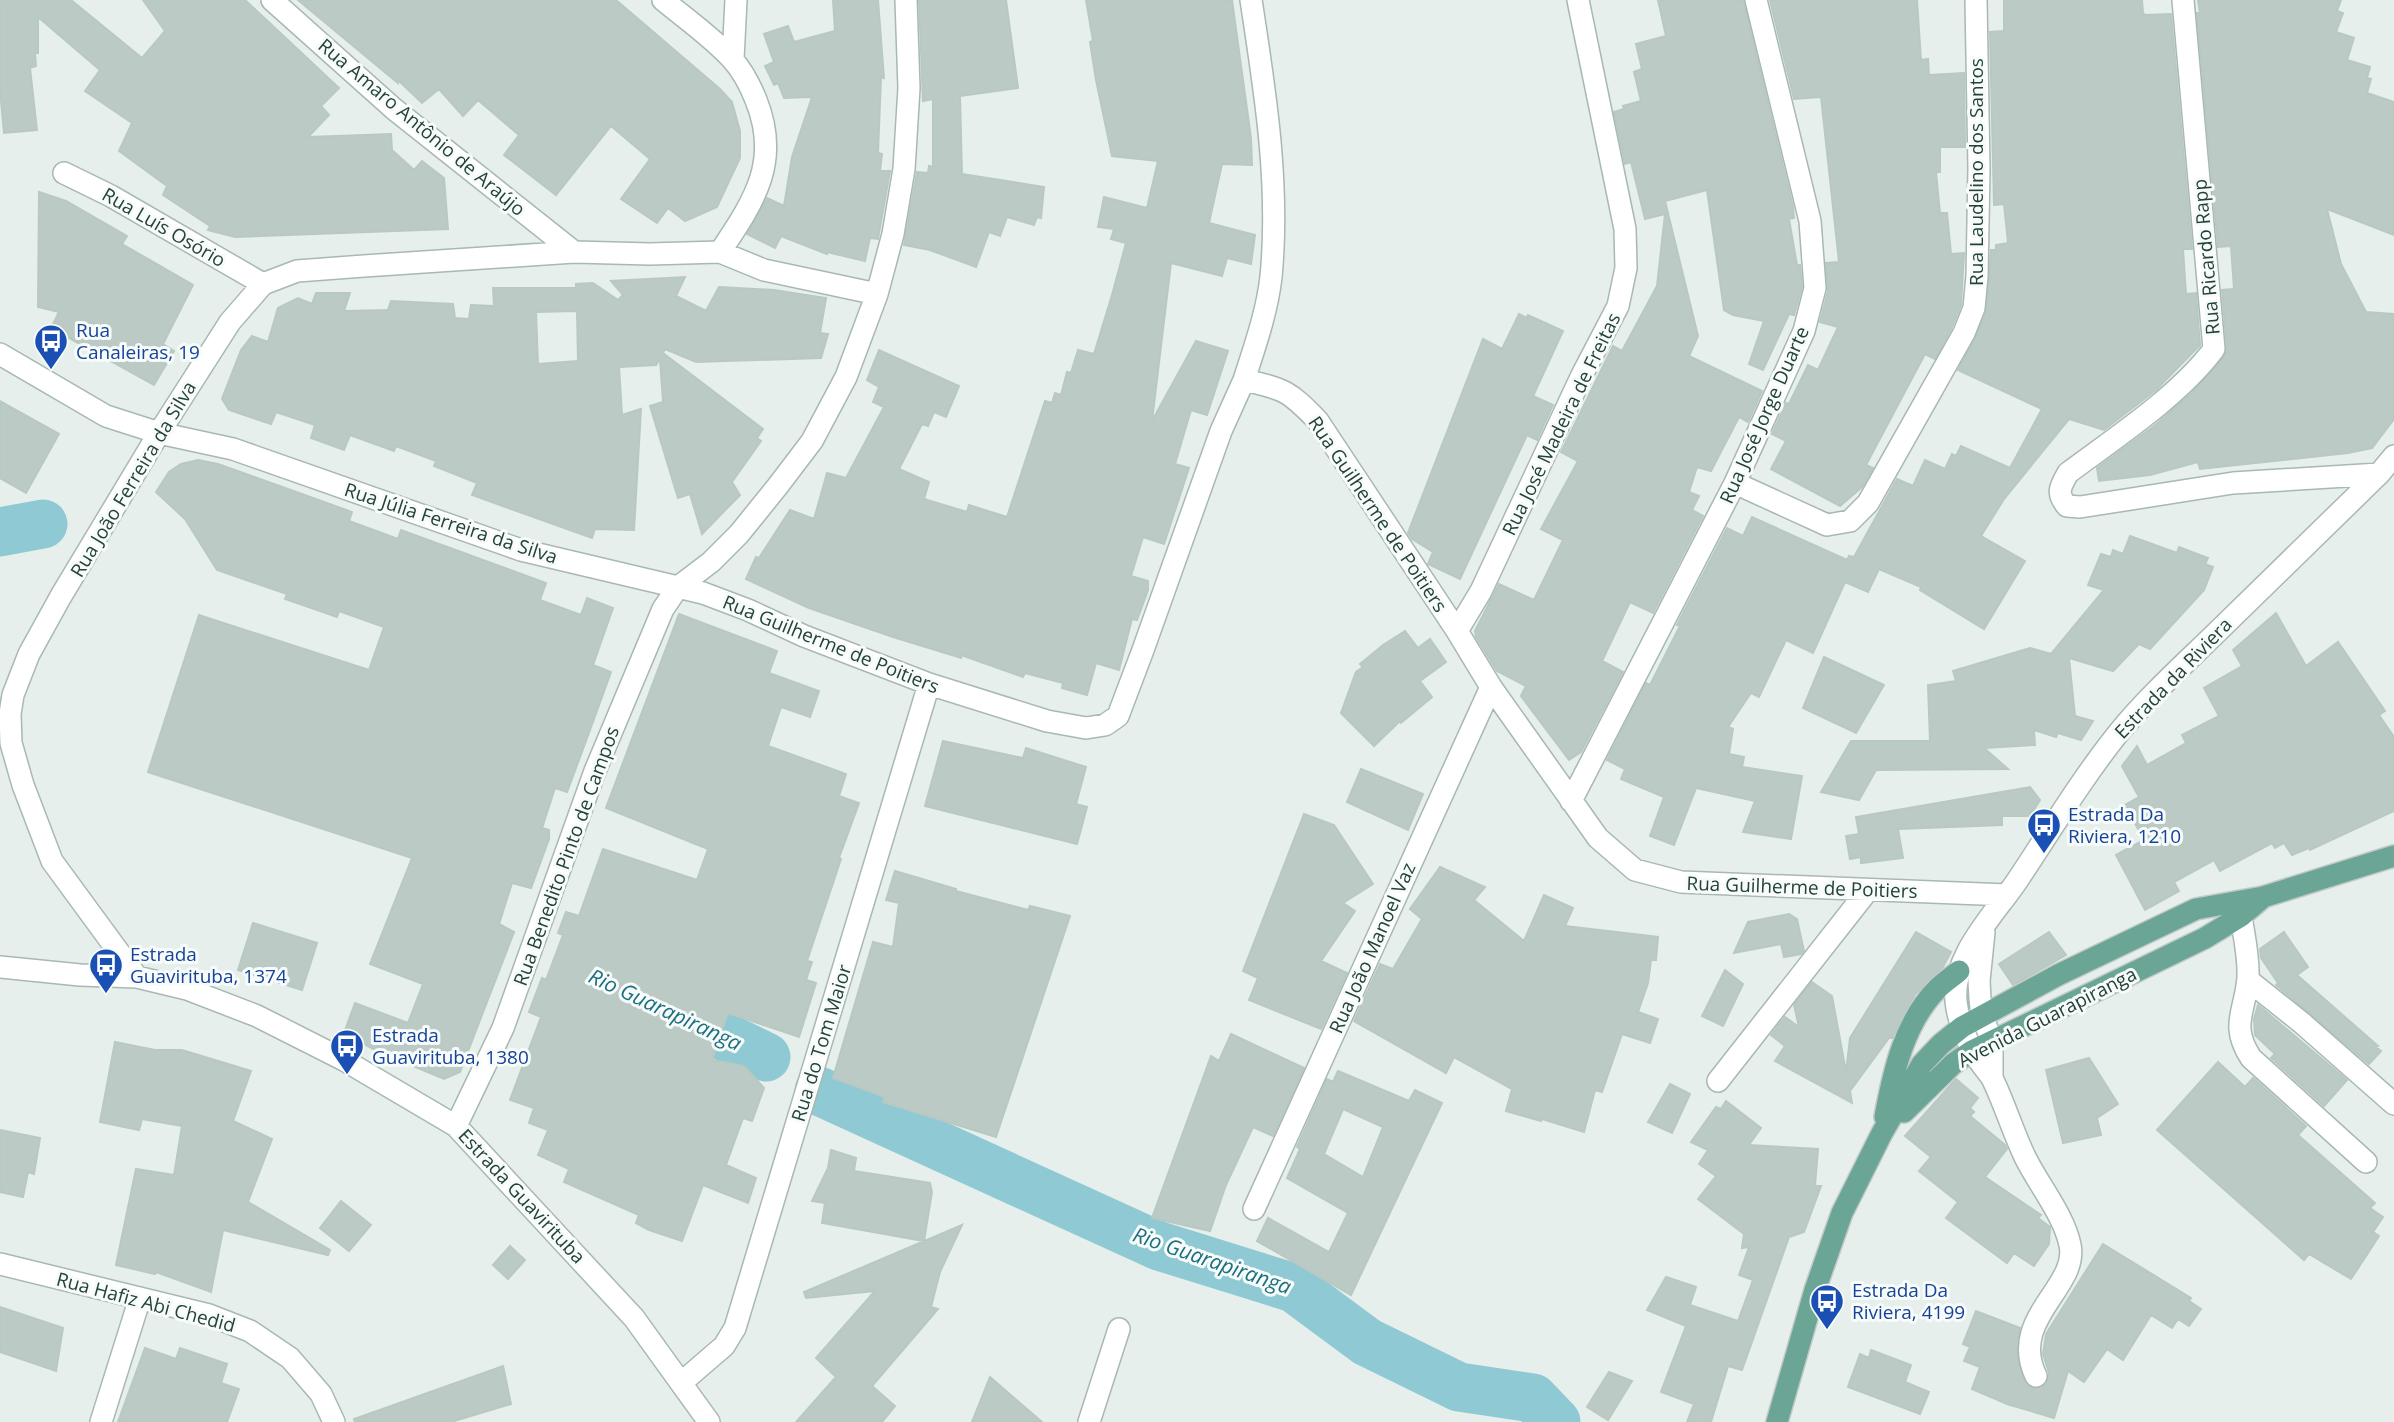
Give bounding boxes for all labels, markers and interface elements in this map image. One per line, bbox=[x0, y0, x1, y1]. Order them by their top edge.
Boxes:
street label: Rua Amaro Antônio de Araújo bbox=[313, 32, 531, 222]
street label: Rua Laudelino dos Santos bbox=[1963, 58, 1989, 286]
street label: Rua Ricardo Rapp bbox=[2186, 178, 2226, 336]
street label: Rua Luís Osório bbox=[98, 181, 230, 273]
street label: Rua José Madeira de Freitas bbox=[1496, 308, 1626, 540]
place label: Rua Canaleiras, 19 bbox=[76, 317, 200, 365]
bus stop icon: Rua Canaleiras, 19 bbox=[32, 322, 70, 371]
street label: Rua José Jorge Duarte bbox=[1713, 322, 1815, 508]
street label: Rua João Ferreira da Silva bbox=[64, 376, 202, 582]
street label: Rua Guilherme de Poitiers bbox=[1303, 411, 1453, 617]
street label: Rua Júlia Ferreira da Silva bbox=[341, 476, 561, 570]
street label: Rua Guilherme de Poitiers bbox=[719, 589, 943, 699]
street label: Estrada da Riviera bbox=[2109, 612, 2237, 744]
street label: Rua Benedito Pinto de Campos bbox=[507, 723, 625, 989]
place label: Estrada Da Riviera, 1210 bbox=[2068, 801, 2181, 849]
bus stop icon: Estrada Da Riviera, 1210 bbox=[2025, 806, 2063, 855]
street label: Rua João Manoel Vaz bbox=[1323, 858, 1421, 1037]
street label: Rua Guilherme de Poitiers bbox=[1686, 870, 1918, 904]
place label: Estrada Guavirituba, 1374 bbox=[130, 941, 287, 989]
bus stop icon: Estrada Guavirituba, 1374 bbox=[87, 946, 125, 995]
water label: Rio Guarapiranga bbox=[585, 961, 746, 1057]
street label: Rua do Tom Maior bbox=[785, 961, 857, 1125]
street label: Avenida Guarapiranga bbox=[1953, 961, 2141, 1073]
place label: Estrada Guavirituba, 1380 bbox=[372, 1022, 529, 1070]
bus stop icon: Estrada Guavirituba, 1380 bbox=[328, 1027, 366, 1076]
street label: Estrada Guavirituba bbox=[453, 1123, 591, 1269]
water label: Rio Guarapiranga bbox=[1130, 1220, 1295, 1300]
street label: Rua Hafiz Abi Chedid bbox=[54, 1266, 238, 1338]
place label: Estrada Da Riviera, 4199 bbox=[1852, 1277, 1965, 1325]
bus stop icon: Estrada Da Riviera, 4199 bbox=[1808, 1282, 1846, 1331]

